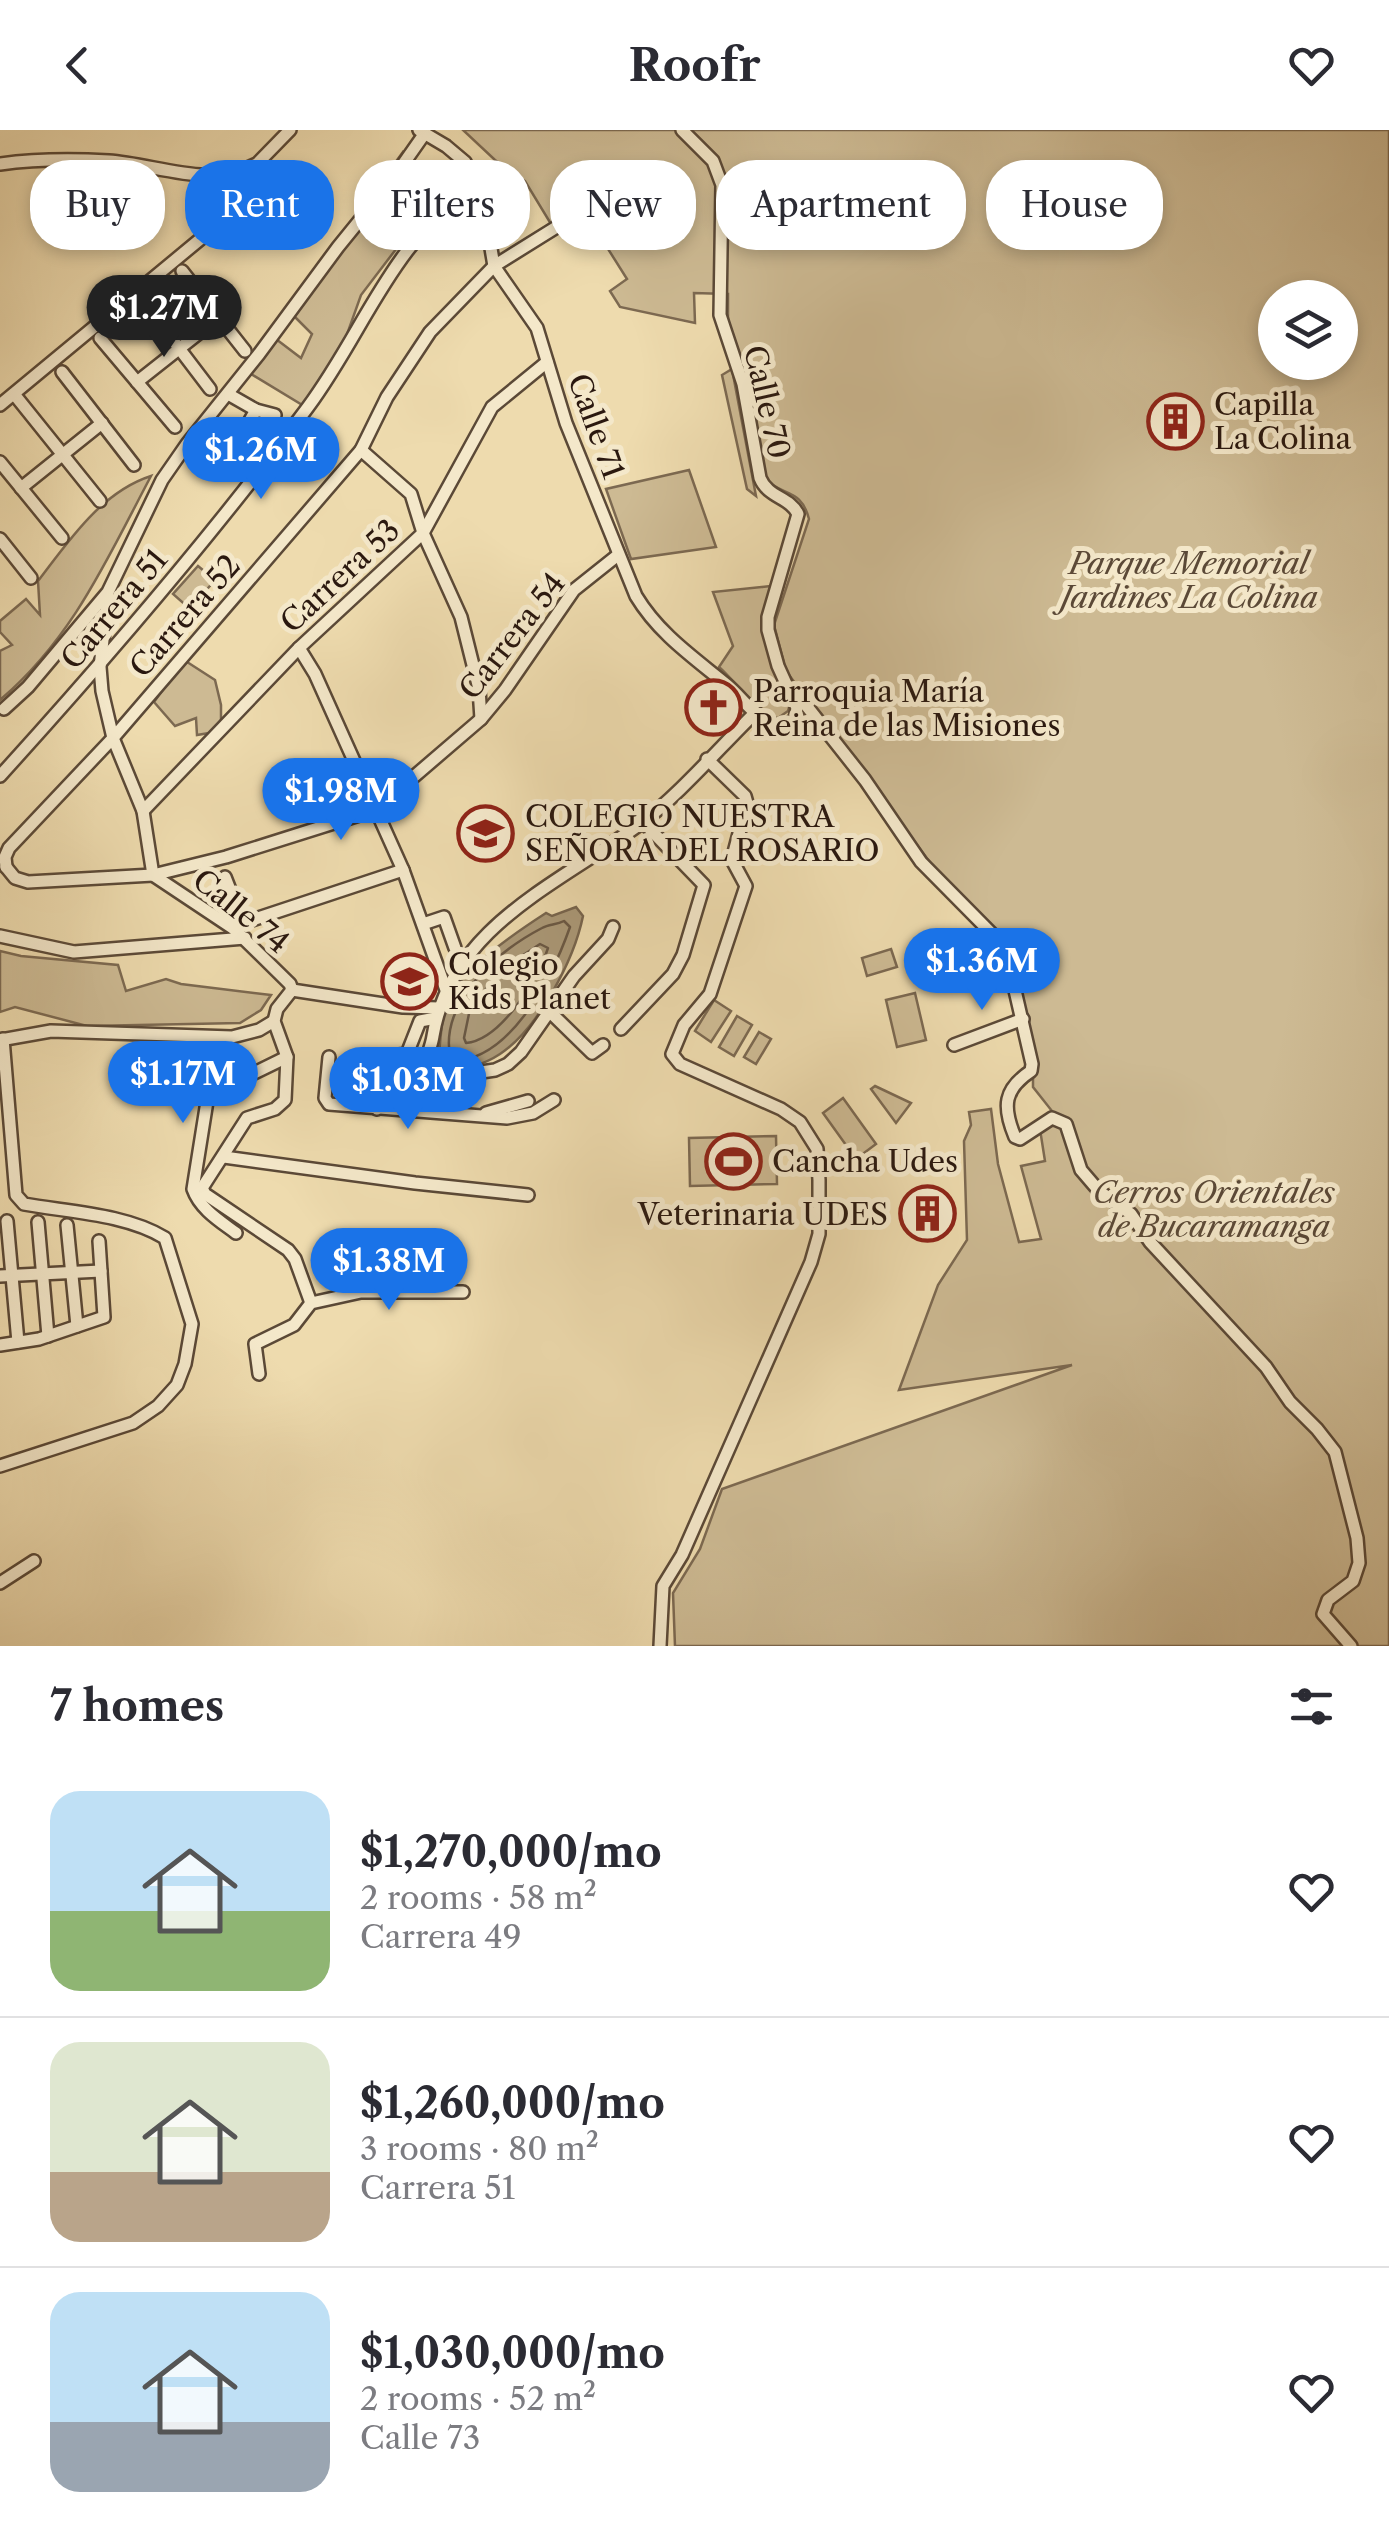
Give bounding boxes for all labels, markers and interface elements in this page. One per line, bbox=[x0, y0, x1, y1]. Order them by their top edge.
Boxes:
text: Roofr bbox=[628, 37, 761, 93]
icon: back bbox=[50, 38, 105, 93]
icon: heart bbox=[1284, 38, 1339, 93]
chip: Buy bbox=[30, 160, 165, 250]
chip: Rent bbox=[185, 160, 334, 250]
chip: Filters bbox=[354, 160, 530, 250]
chip: New bbox=[550, 160, 696, 250]
chip: Apartment bbox=[716, 160, 966, 250]
chip: House bbox=[986, 160, 1163, 250]
pin: $1.27M bbox=[83, 275, 245, 360]
map controls bbox=[1258, 280, 1358, 380]
button: layers bbox=[1258, 280, 1358, 380]
text: $1.27M bbox=[109, 288, 219, 327]
street label: Calle 70 bbox=[736, 342, 798, 462]
street label: Calle 71 bbox=[560, 368, 632, 484]
place label: Capilla La Colina bbox=[1214, 386, 1351, 457]
building icon: Capilla La Colina bbox=[1145, 391, 1205, 451]
pin: $1.26M bbox=[180, 417, 342, 502]
text: $1.26M bbox=[204, 430, 318, 469]
street label: Carrera 53 bbox=[273, 512, 407, 640]
street label: Carrera 51 bbox=[53, 541, 175, 677]
park label: Parque Memorial Jardines La Colina bbox=[1052, 545, 1318, 616]
street label: Carrera 52 bbox=[122, 547, 248, 685]
street label: Carrera 54 bbox=[451, 565, 573, 707]
place label: Parroquia María Reina de las Misiones bbox=[753, 673, 1061, 744]
church icon: Parroquia María Reina de las Misiones bbox=[684, 678, 744, 738]
pin: $1.98M bbox=[260, 758, 422, 843]
text: $1.98M bbox=[284, 771, 398, 810]
place label: COLEGIO NUESTRA SEÑORA DEL ROSARIO bbox=[525, 798, 879, 869]
school or university icon: COLEGIO NUESTRA SEÑORA DEL ROSARIO bbox=[456, 803, 516, 863]
street label: Calle 74 bbox=[186, 861, 296, 961]
pin: $1.36M bbox=[901, 928, 1063, 1013]
text: $1.36M bbox=[926, 941, 1038, 980]
place label: Colegio Kids Planet bbox=[448, 946, 611, 1017]
school or university icon: Colegio Kids Planet bbox=[379, 951, 439, 1011]
pin: $1.17M bbox=[102, 1041, 264, 1126]
pin: $1.03M bbox=[327, 1047, 489, 1132]
text: $1.17M bbox=[130, 1054, 236, 1093]
text: $1.03M bbox=[351, 1060, 465, 1099]
sports icon: Cancha Udes bbox=[703, 1131, 763, 1191]
place label: Cancha Udes bbox=[772, 1143, 958, 1180]
park label: Cerros Orientales de Bucaramanga bbox=[1093, 1174, 1336, 1245]
building icon: Veterinaria UDES bbox=[897, 1184, 957, 1244]
place label: Veterinaria UDES bbox=[636, 1196, 888, 1233]
pin: $1.38M bbox=[308, 1228, 470, 1313]
text: $1.38M bbox=[333, 1241, 445, 1280]
icon: filters bbox=[1284, 1679, 1339, 1734]
text: 7 homes bbox=[50, 1680, 224, 1732]
text: $1,270,000/mo bbox=[360, 1826, 662, 1878]
icon: home bbox=[130, 1831, 250, 1951]
icon: heart bbox=[1284, 1864, 1339, 1919]
text: 2 rooms · 58 m² bbox=[360, 1878, 597, 1917]
text: Carrera 49 bbox=[360, 1917, 522, 1956]
text: $1,260,000/mo bbox=[360, 2077, 665, 2129]
icon: home bbox=[130, 2082, 250, 2202]
icon: heart bbox=[1284, 2115, 1339, 2170]
text: 3 rooms · 80 m² bbox=[360, 2129, 599, 2168]
text: Carrera 51 bbox=[360, 2168, 515, 2207]
text: $1,030,000/mo bbox=[360, 2327, 665, 2379]
icon: home bbox=[130, 2332, 250, 2452]
icon: heart bbox=[1284, 2365, 1339, 2420]
text: 2 rooms · 52 m² bbox=[360, 2379, 596, 2418]
text: Calle 73 bbox=[360, 2418, 480, 2457]

